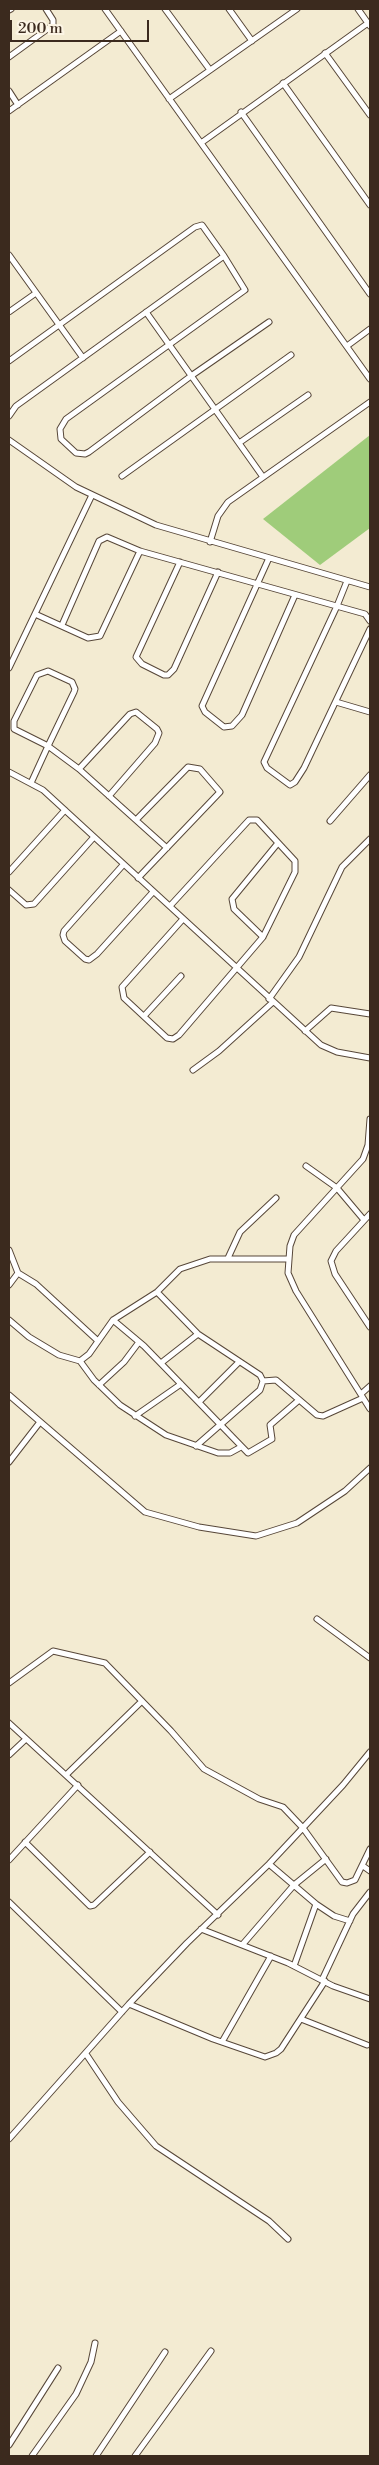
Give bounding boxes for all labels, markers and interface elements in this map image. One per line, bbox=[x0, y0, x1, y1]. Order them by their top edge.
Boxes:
scale bar bbox=[12, 10, 151, 42]
text: 200 m bbox=[18, 19, 63, 38]

